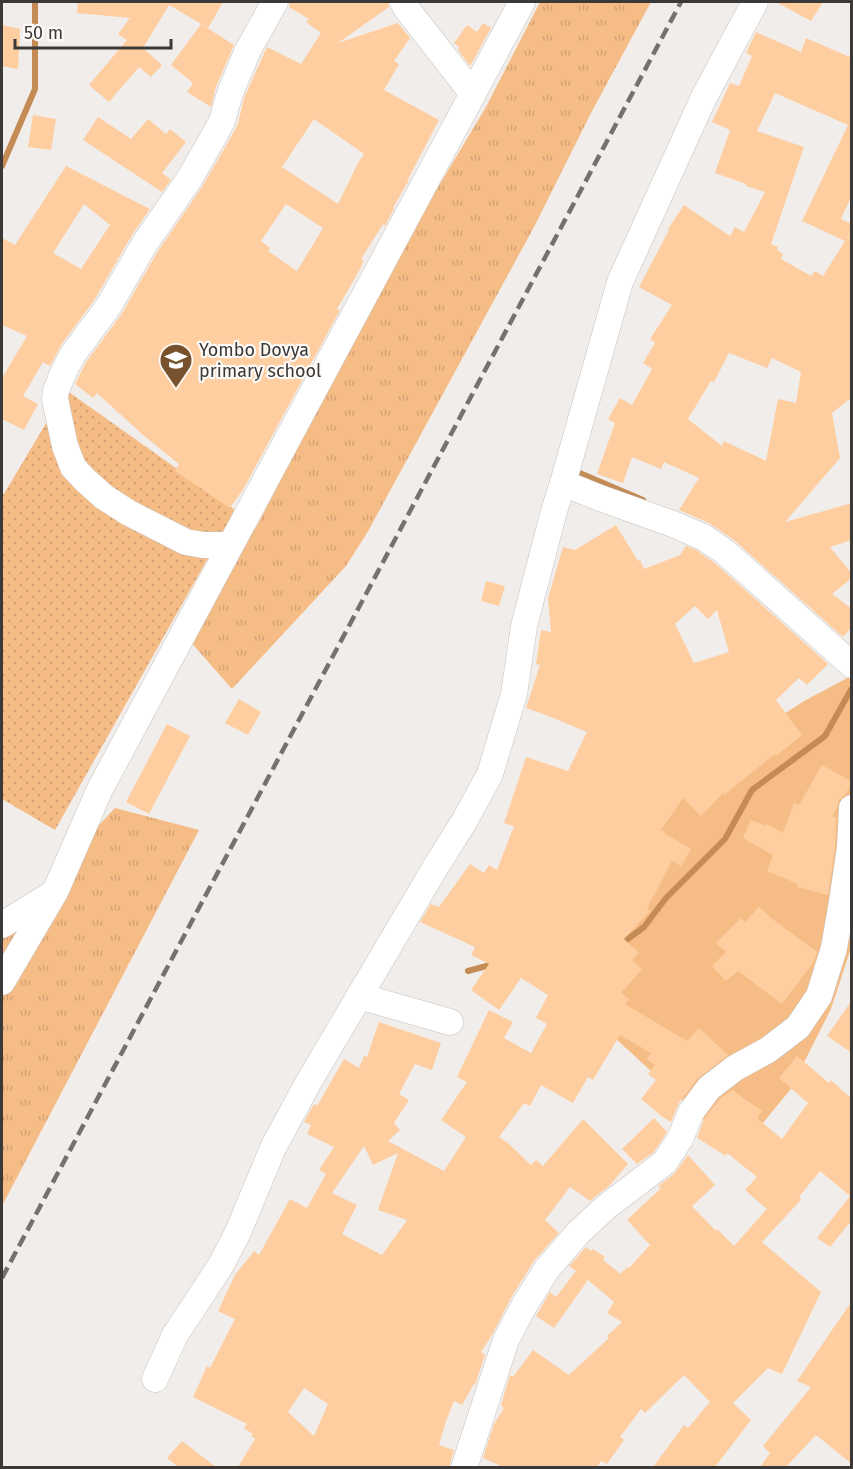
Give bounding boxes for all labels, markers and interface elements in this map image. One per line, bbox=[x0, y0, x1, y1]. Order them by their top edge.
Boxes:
scale bar bbox=[15, 12, 171, 50]
text: 50 m bbox=[24, 22, 63, 44]
place label: Yombo Dovya primary school bbox=[199, 339, 321, 382]
school or university icon: Yombo Dovya primary school bbox=[158, 342, 194, 389]

